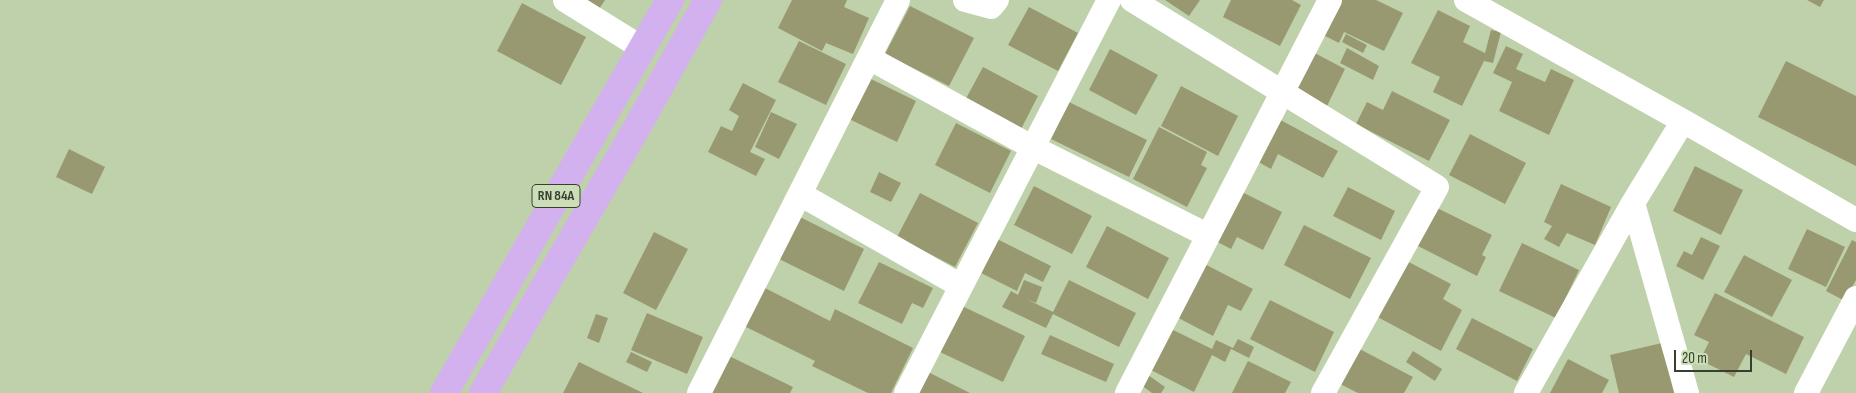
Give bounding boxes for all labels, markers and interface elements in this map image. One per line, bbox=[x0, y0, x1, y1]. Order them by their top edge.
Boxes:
road number: RN 84A bbox=[532, 185, 580, 208]
scale bar bbox=[1676, 340, 1754, 372]
text: 20 m bbox=[1682, 349, 1707, 368]

